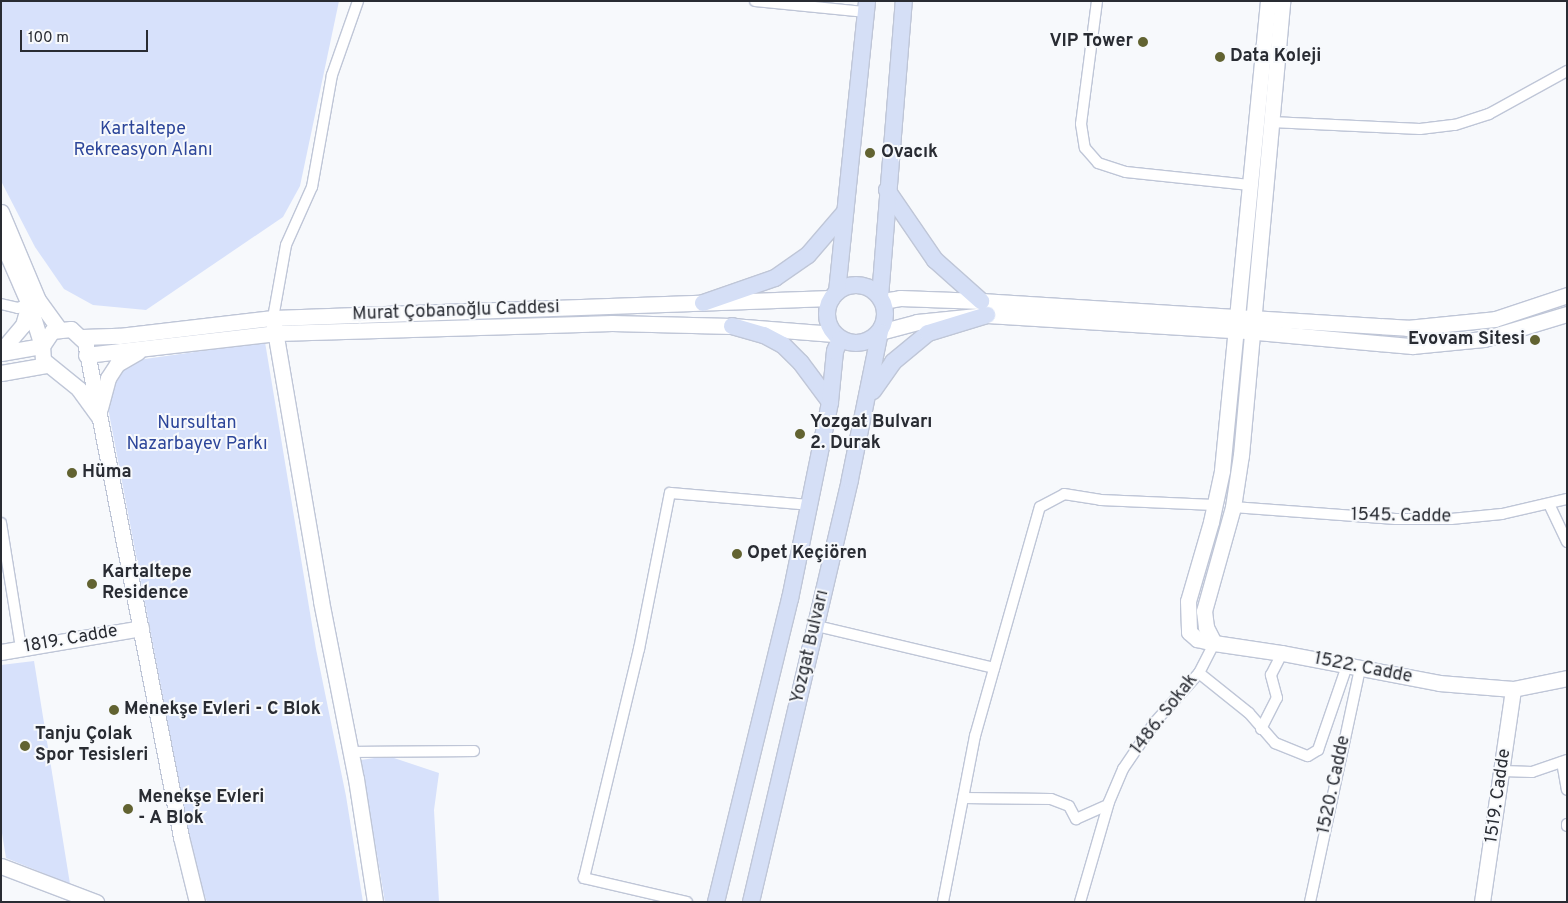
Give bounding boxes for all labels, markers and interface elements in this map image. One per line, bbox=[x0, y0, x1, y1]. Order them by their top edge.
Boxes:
scale bar bbox=[22, 20, 150, 52]
text: 100 m bbox=[28, 29, 69, 48]
place label: VIP Tower bbox=[1050, 31, 1133, 53]
marker: VIP Tower bbox=[1137, 36, 1149, 48]
place label: Data Koleji bbox=[1230, 46, 1321, 68]
marker: Data Koleji bbox=[1214, 51, 1226, 63]
park label: Kartaltepe Rekreasyon Alanı bbox=[73, 120, 213, 162]
place label: Ovacık bbox=[881, 142, 938, 164]
marker: Ovacık bbox=[863, 146, 877, 160]
street label: Murat Çobanoğlu Caddesi bbox=[352, 298, 560, 326]
place label: Evovam Sitesi bbox=[1408, 329, 1525, 351]
marker: Evovam Sitesi bbox=[1529, 334, 1541, 346]
place label: Yozgat Bulvarı 2. Durak bbox=[810, 413, 932, 456]
park label: Nursultan Nazarbayev Parkı bbox=[126, 414, 268, 456]
marker: Yozgat Bulvarı 2. Durak bbox=[794, 428, 806, 440]
place label: Hüma bbox=[82, 462, 131, 484]
marker: Hüma bbox=[66, 467, 78, 479]
street label: 1545. Cadde bbox=[1351, 505, 1451, 529]
place label: Opet Keçiören bbox=[747, 543, 867, 565]
marker: Opet Keçiören bbox=[731, 548, 743, 560]
place label: Kartaltepe Residence bbox=[102, 563, 192, 606]
marker: Kartaltepe Residence bbox=[86, 578, 98, 590]
street label: Yozgat Bulvarı bbox=[787, 588, 835, 706]
street label: 1819. Cadde bbox=[22, 621, 120, 659]
street label: 1522. Cadde bbox=[1312, 649, 1414, 689]
street label: 1486. Sokak bbox=[1127, 670, 1203, 760]
place label: Menekşe Evleri - C Blok bbox=[124, 699, 321, 721]
marker: Menekşe Evleri - C Blok bbox=[108, 704, 120, 716]
place label: Tanju Çolak Spor Tesisleri bbox=[35, 725, 148, 768]
street label: 1520. Cadde bbox=[1314, 734, 1356, 836]
marker: Tanju Çolak Spor Tesisleri bbox=[19, 740, 31, 752]
street label: 1519. Cadde bbox=[1482, 747, 1516, 845]
place label: Menekşe Evleri - A Blok bbox=[138, 788, 264, 831]
marker: Menekşe Evleri - A Blok bbox=[122, 803, 134, 815]

